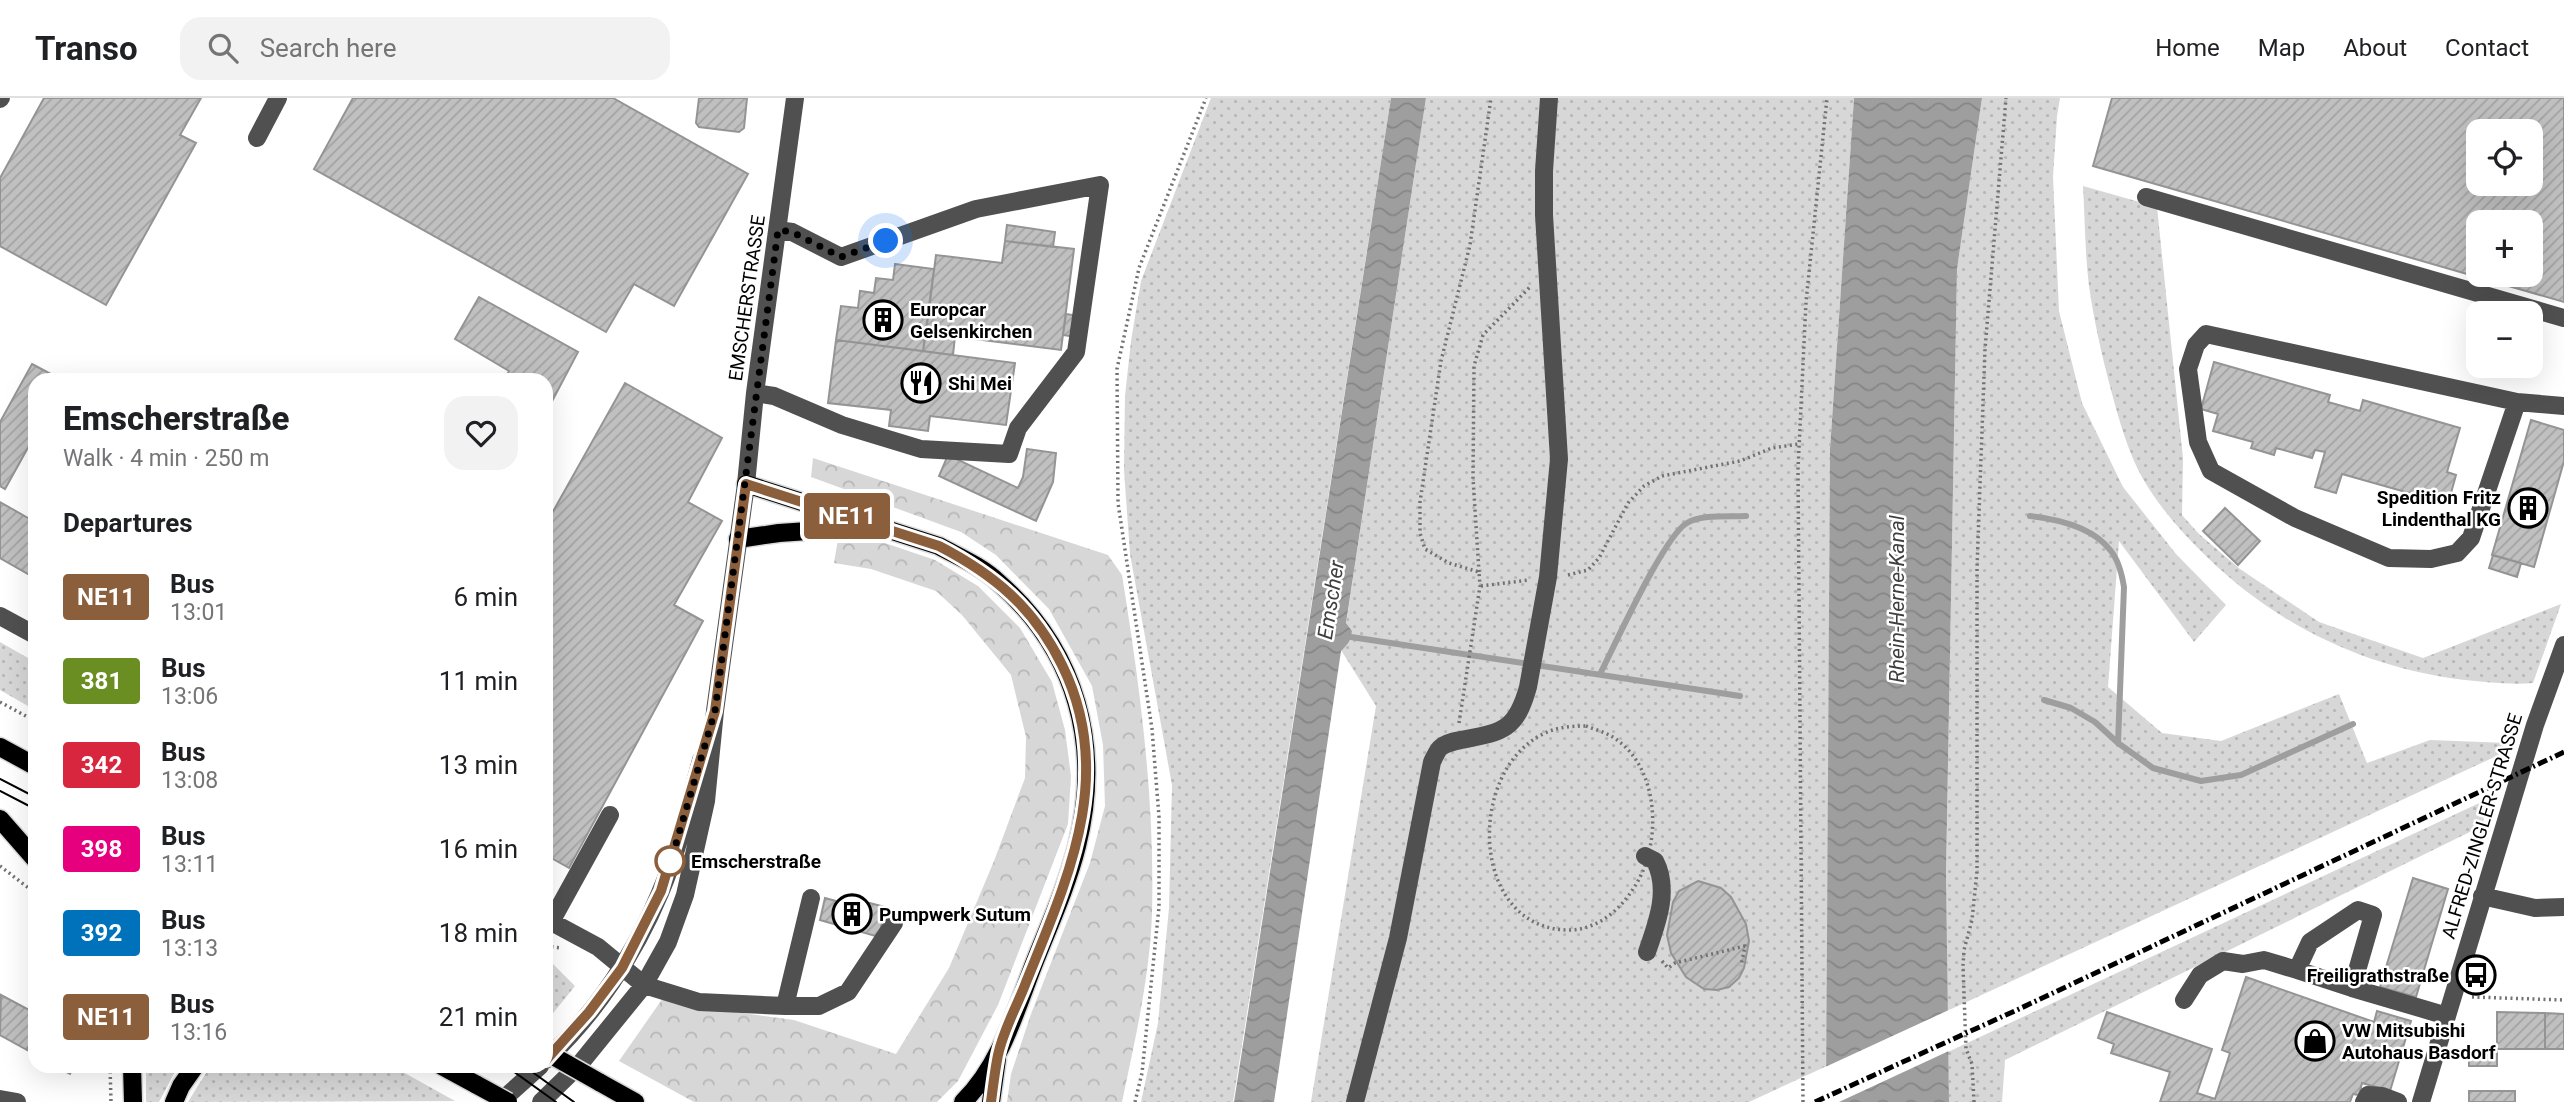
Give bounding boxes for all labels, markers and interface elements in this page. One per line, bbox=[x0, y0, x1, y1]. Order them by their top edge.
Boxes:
search box bbox=[180, 17, 670, 80]
text: Transo bbox=[35, 29, 138, 68]
icon: search bbox=[204, 29, 242, 67]
text: Search here bbox=[260, 33, 396, 63]
text: Home bbox=[2155, 34, 2220, 62]
text: Map bbox=[2258, 34, 2305, 62]
text: About bbox=[2343, 34, 2407, 62]
text: Contact bbox=[2445, 34, 2529, 62]
map controls bbox=[2466, 119, 2543, 378]
button: locate bbox=[2466, 119, 2543, 196]
button: + bbox=[2466, 210, 2543, 287]
street label: EMSCHERSTRASSE bbox=[724, 213, 770, 382]
your location bbox=[868, 223, 903, 258]
place label: Europcar Gelsenkirchen bbox=[910, 298, 1032, 343]
building icon: Europcar Gelsenkirchen bbox=[862, 299, 904, 341]
button: − bbox=[2466, 301, 2543, 378]
restaurant icon: Shi Mei bbox=[900, 362, 942, 404]
place label: Shi Mei bbox=[948, 372, 1012, 395]
button: heart bbox=[444, 396, 518, 470]
text: Emscherstraße bbox=[63, 399, 290, 438]
text: Walk · 4 min · 250 m bbox=[63, 445, 269, 472]
place label: Spedition Fritz Lindenthal KG bbox=[2377, 486, 2501, 531]
building icon: Spedition Fritz Lindenthal KG bbox=[2507, 487, 2549, 529]
line badge: NE11 bbox=[798, 493, 896, 539]
text: NE11 bbox=[818, 502, 876, 530]
text: Departures bbox=[63, 508, 193, 538]
water label: Rhein-Herne-Kanal bbox=[1885, 514, 1909, 683]
water label: Emscher bbox=[1313, 558, 1349, 641]
text: Bus bbox=[170, 569, 215, 599]
text: 6 min bbox=[453, 582, 518, 612]
text: NE11 bbox=[77, 583, 135, 611]
text: 13:01 bbox=[170, 599, 227, 626]
text: Bus bbox=[161, 653, 206, 683]
text: 11 min bbox=[439, 666, 518, 696]
text: 381 bbox=[81, 667, 122, 695]
text: 13:06 bbox=[161, 683, 218, 710]
street label: ALFRED-ZINGLER-STRASSE bbox=[2437, 710, 2527, 941]
text: Bus bbox=[161, 737, 206, 767]
text: 13 min bbox=[439, 750, 518, 780]
text: 342 bbox=[81, 751, 122, 779]
text: 13:08 bbox=[161, 767, 218, 794]
text: Bus bbox=[161, 821, 206, 851]
text: 16 min bbox=[439, 834, 518, 864]
text: 398 bbox=[81, 835, 122, 863]
marker: Emscherstraße bbox=[655, 846, 685, 876]
place label: Emscherstraße bbox=[691, 850, 821, 873]
text: 13:11 bbox=[161, 851, 218, 878]
building icon: Pumpwerk Sutum bbox=[831, 893, 873, 935]
place label: Pumpwerk Sutum bbox=[879, 903, 1031, 926]
text: Bus bbox=[161, 905, 206, 935]
text: 18 min bbox=[439, 918, 518, 948]
text: 392 bbox=[81, 919, 122, 947]
text: 13:13 bbox=[161, 935, 218, 962]
bus stop icon: Freiligrathstraße bbox=[2455, 954, 2497, 996]
place label: Freiligrathstraße bbox=[2307, 964, 2449, 987]
text: Bus bbox=[170, 989, 215, 1019]
text: 21 min bbox=[439, 1002, 518, 1032]
text: NE11 bbox=[77, 1003, 135, 1031]
text: 13:16 bbox=[170, 1019, 227, 1046]
place label: VW Mitsubishi Autohaus Basdorf bbox=[2342, 1019, 2496, 1064]
shop icon: VW Mitsubishi Autohaus Basdorf bbox=[2294, 1020, 2336, 1062]

